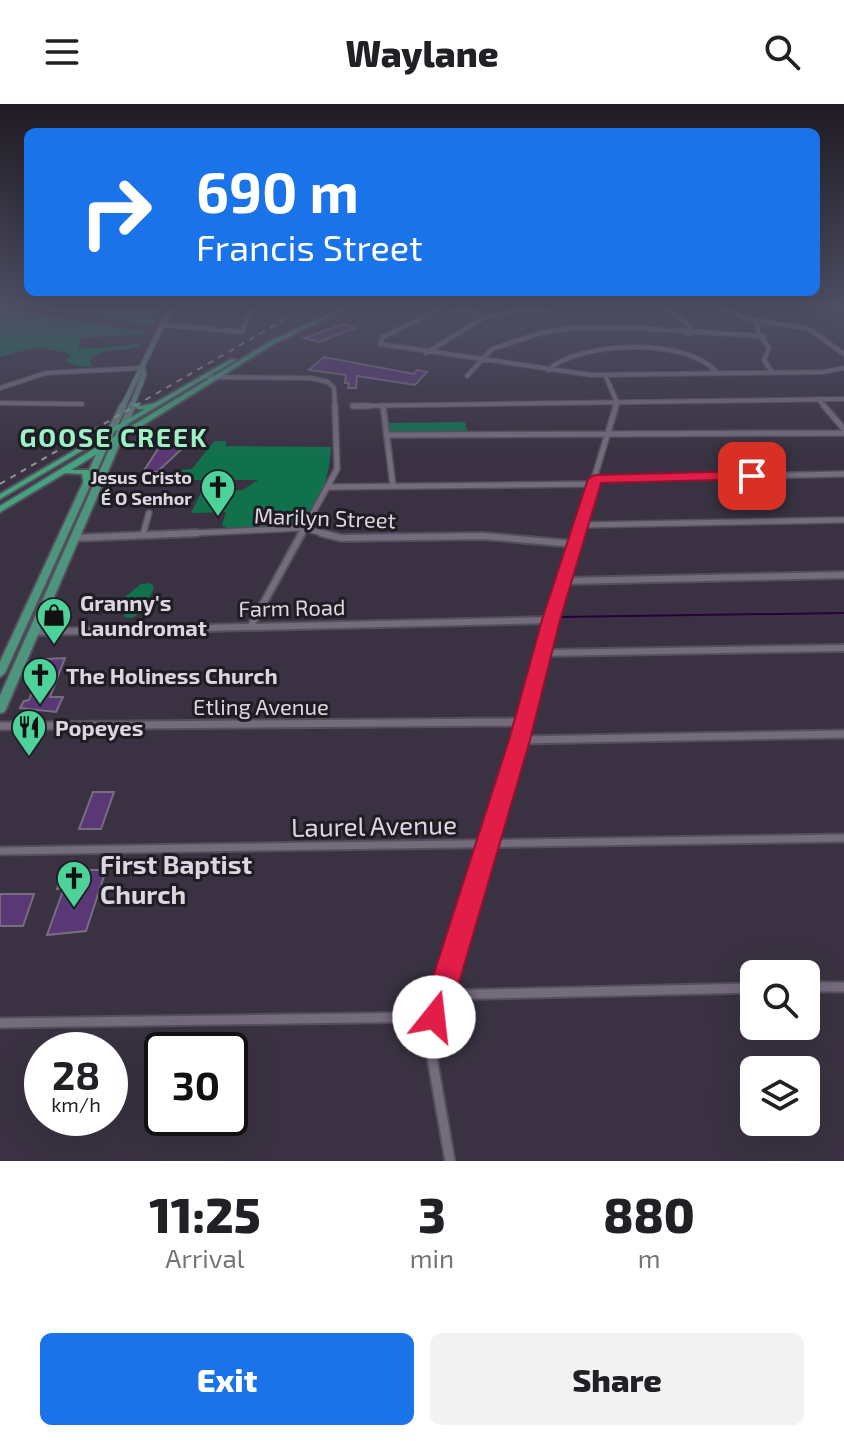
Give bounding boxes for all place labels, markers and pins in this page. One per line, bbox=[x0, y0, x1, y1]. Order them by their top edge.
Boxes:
pin bbox=[718, 442, 786, 510]
place label: Jesus Cristo É O Senhor bbox=[91, 466, 192, 509]
church icon: Jesus Cristo É O Senhor bbox=[199, 468, 237, 518]
place label: Granny's Laundromat bbox=[80, 589, 207, 640]
shop icon: Granny's Laundromat bbox=[35, 596, 73, 646]
church icon: The Holiness Church bbox=[21, 656, 59, 706]
place label: The Holiness Church bbox=[66, 662, 278, 688]
restaurant icon: Popeyes bbox=[10, 708, 48, 758]
place label: Popeyes bbox=[55, 714, 143, 741]
place label: First Baptist Church bbox=[100, 848, 253, 909]
church icon: First Baptist Church bbox=[55, 859, 93, 909]

